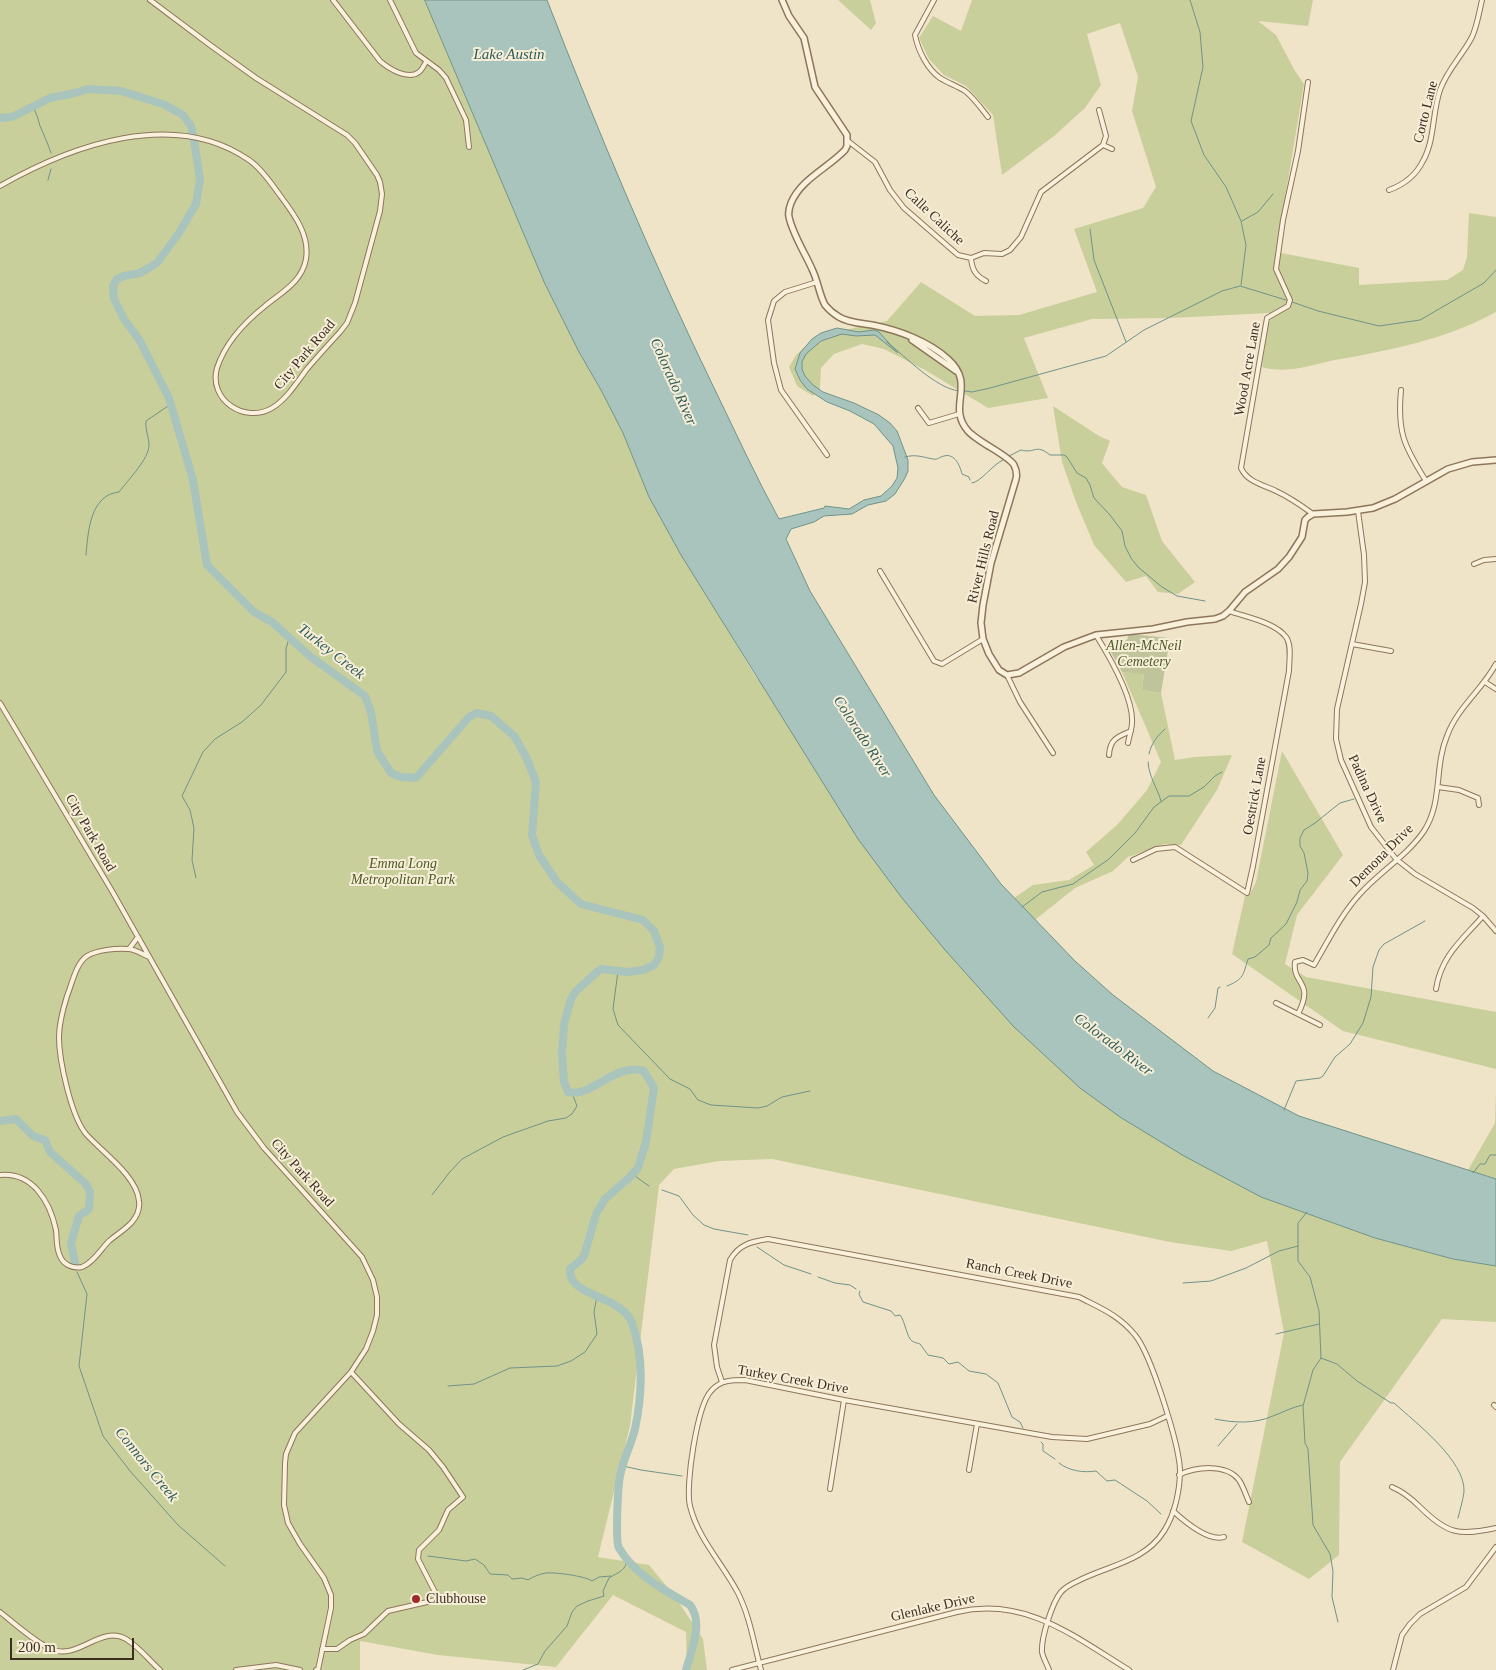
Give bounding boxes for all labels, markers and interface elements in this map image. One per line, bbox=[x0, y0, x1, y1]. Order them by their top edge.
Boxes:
water label: Lake Austin bbox=[473, 46, 545, 64]
street label: Corto Lane bbox=[1410, 79, 1442, 145]
street label: Calle Caliche bbox=[901, 185, 967, 249]
street label: City Park Road bbox=[271, 317, 339, 393]
street label: Wood Acre Lane bbox=[1231, 321, 1265, 417]
water label: Colorado River bbox=[646, 336, 700, 428]
street label: River Hills Road bbox=[964, 509, 1004, 605]
water label: Turkey Creek bbox=[294, 620, 368, 684]
park label: Allen-McNeil Cemetery bbox=[1106, 638, 1182, 670]
water label: Colorado River bbox=[829, 693, 895, 781]
street label: Padina Drive bbox=[1344, 752, 1390, 826]
street label: Oestrick Lane bbox=[1240, 756, 1270, 836]
street label: City Park Road bbox=[61, 791, 119, 875]
street label: Demona Drive bbox=[1347, 821, 1417, 891]
park label: Emma Long Metropolitan Park bbox=[351, 856, 455, 889]
water label: Colorado River bbox=[1070, 1010, 1156, 1080]
street label: City Park Road bbox=[267, 1135, 337, 1211]
street label: Ranch Creek Drive bbox=[964, 1255, 1074, 1293]
street label: Turkey Creek Drive bbox=[736, 1362, 850, 1398]
water label: Connors Creek bbox=[110, 1424, 182, 1506]
street label: Glenlake Drive bbox=[889, 1590, 977, 1626]
place label: Clubhouse bbox=[426, 1591, 486, 1607]
marker: Clubhouse bbox=[410, 1593, 422, 1605]
scale bar bbox=[12, 1628, 136, 1660]
text: 200 m bbox=[18, 1639, 56, 1655]

